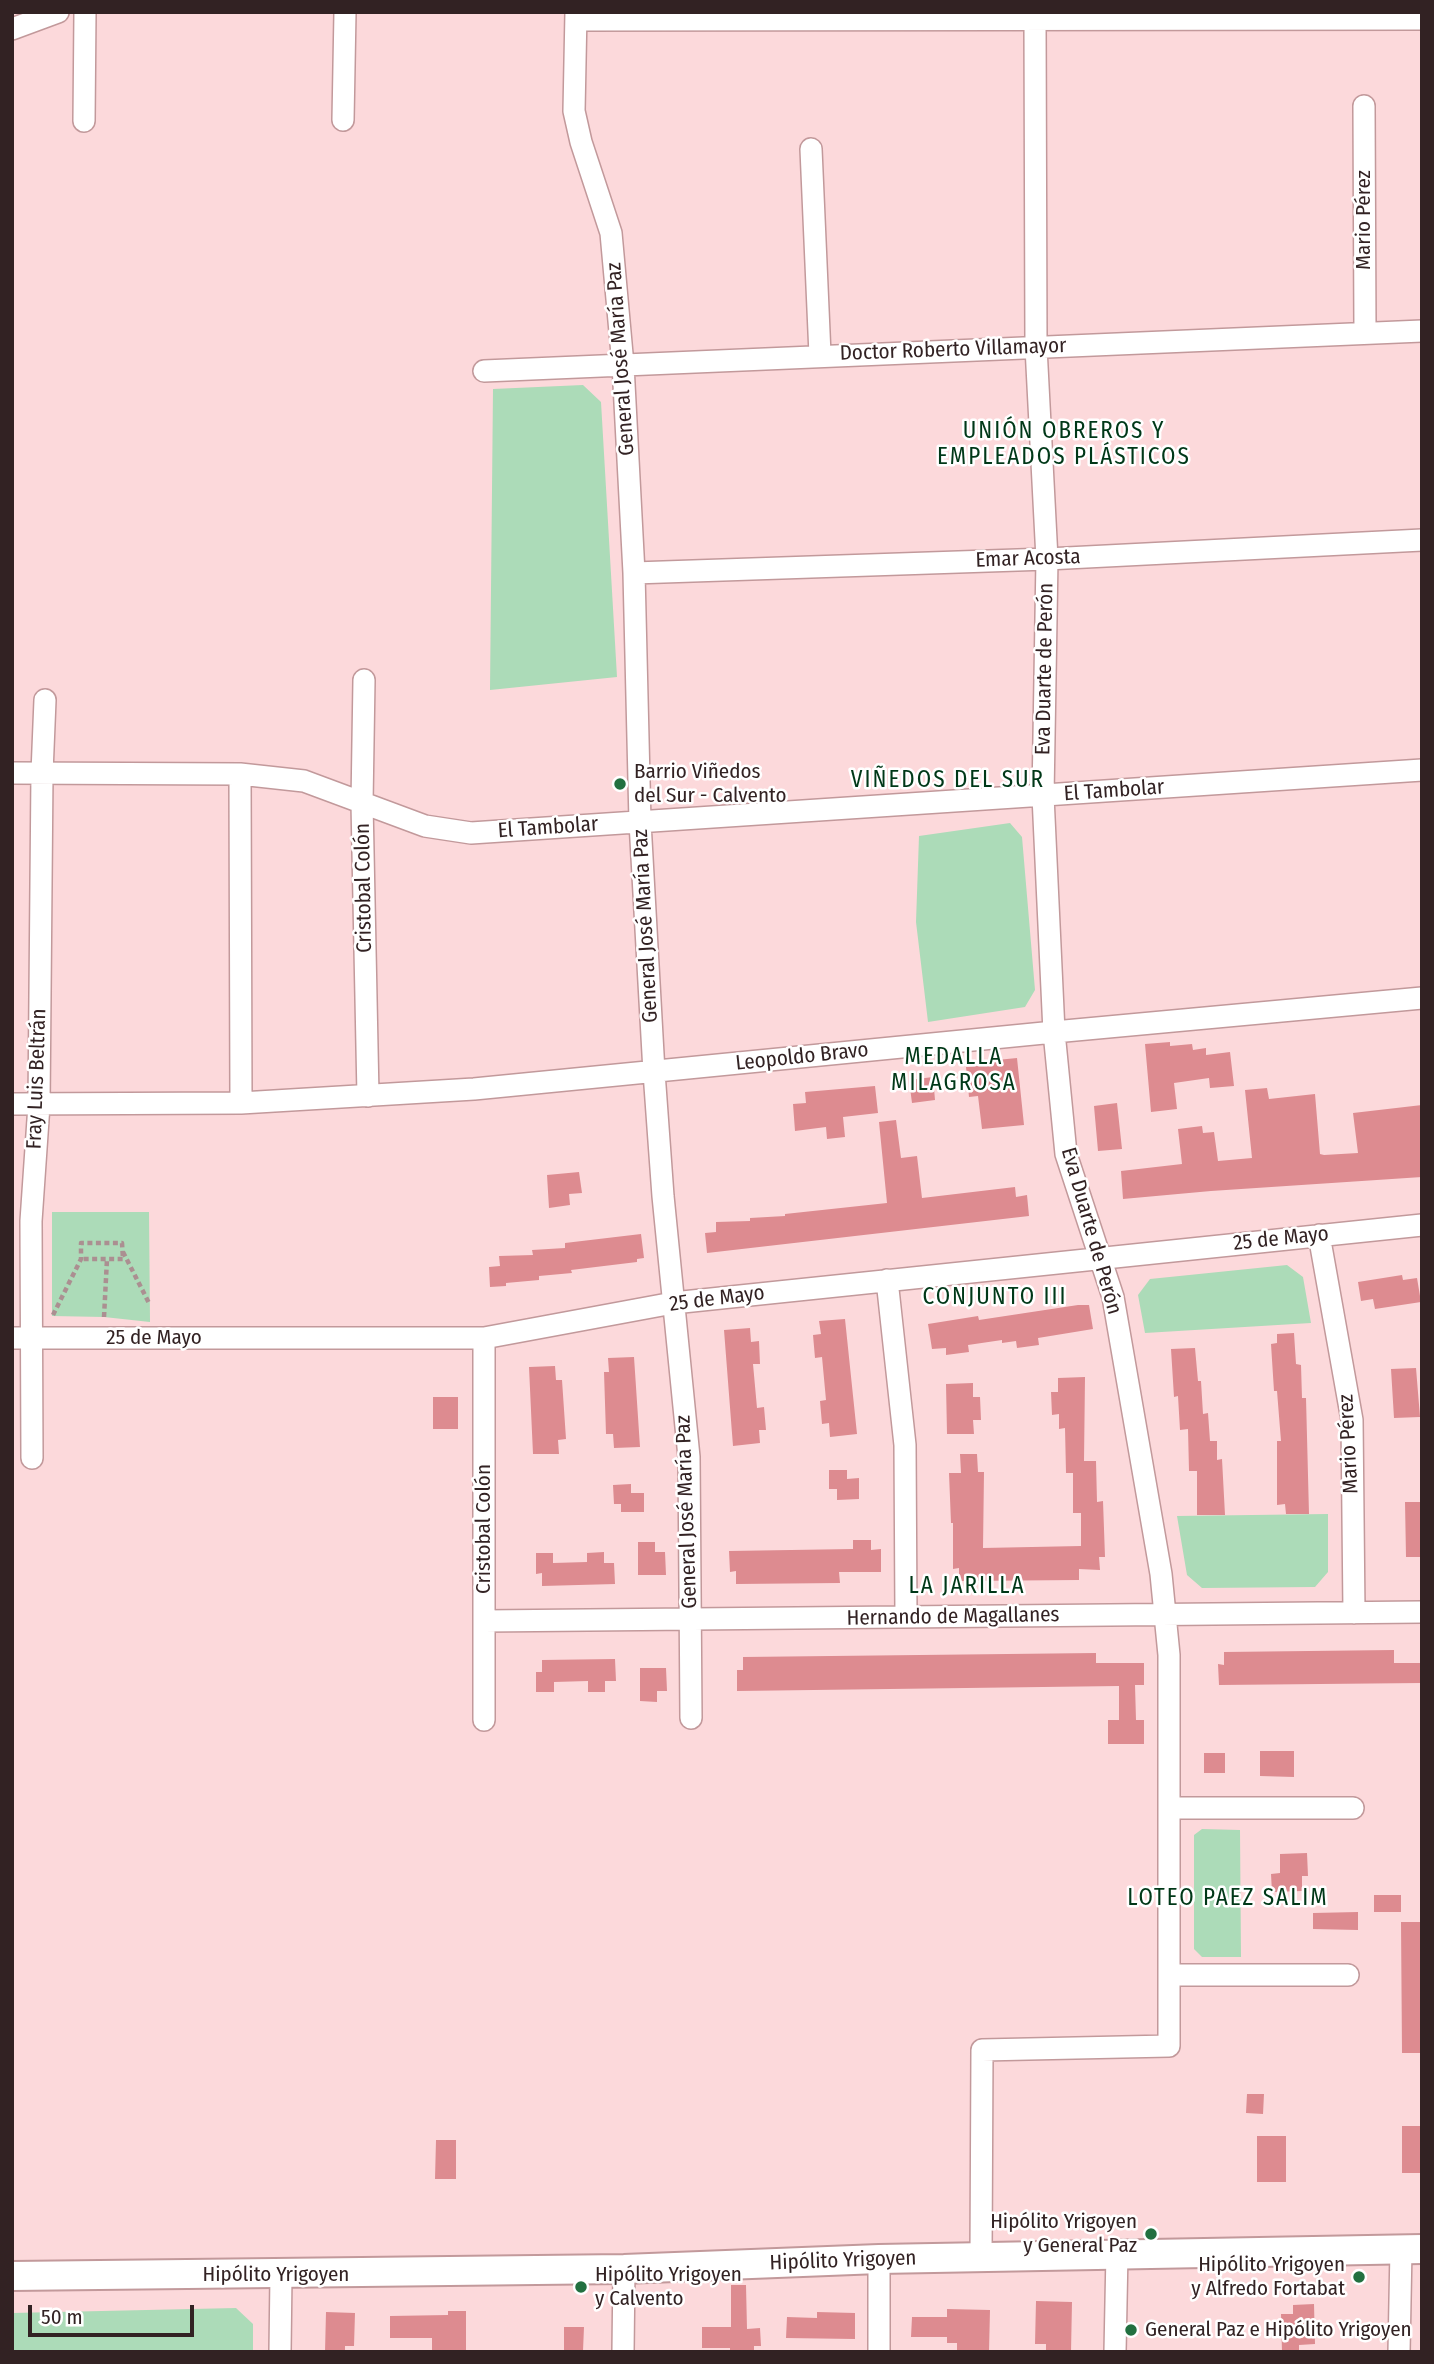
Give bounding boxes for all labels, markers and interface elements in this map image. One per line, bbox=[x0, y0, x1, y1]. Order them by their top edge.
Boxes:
street label: Mario Pérez bbox=[1351, 170, 1377, 270]
street label: General José María Paz bbox=[602, 262, 640, 456]
street label: Doctor Roberto Villamayor bbox=[839, 333, 1067, 367]
district label: UNIÓN OBREROS Y EMPLEADOS PLÁSTICOS bbox=[939, 418, 1189, 472]
street label: Emar Acosta bbox=[975, 545, 1081, 573]
street label: Eva Duarte de Perón bbox=[1031, 583, 1059, 755]
place label: Barrio Viñedos del Sur - Calvento bbox=[634, 759, 787, 809]
district label: VIÑEDOS DEL SUR bbox=[853, 767, 1043, 795]
street label: El Tambolar bbox=[1063, 775, 1165, 807]
marker: Barrio Viñedos del Sur - Calvento bbox=[612, 776, 628, 792]
street label: El Tambolar bbox=[497, 812, 599, 844]
street label: Cristobal Colón bbox=[350, 823, 378, 953]
street label: General José María Paz bbox=[628, 829, 664, 1023]
street label: Fray Luis Beltrán bbox=[22, 1008, 52, 1150]
street label: Leopoldo Bravo bbox=[734, 1037, 870, 1077]
district label: MEDALLA MILAGROSA bbox=[892, 1044, 1016, 1098]
street label: Eva Duarte de Perón bbox=[1055, 1145, 1127, 1317]
street label: 25 de Mayo bbox=[1232, 1221, 1330, 1257]
street label: 25 de Mayo bbox=[668, 1281, 766, 1317]
district label: CONJUNTO III bbox=[924, 1284, 1066, 1312]
street label: 25 de Mayo bbox=[106, 1325, 202, 1351]
street label: Mario Pérez bbox=[1334, 1394, 1364, 1494]
street label: General José María Paz bbox=[671, 1415, 703, 1609]
street label: Cristobal Colón bbox=[471, 1464, 497, 1594]
district label: LA JARILLA bbox=[910, 1573, 1024, 1601]
street label: Hernando de Magallanes bbox=[846, 1603, 1060, 1631]
district label: LOTEO PAEZ SALIM bbox=[1129, 1885, 1327, 1913]
place label: Hipólito Yrigoyen y General Paz bbox=[990, 2209, 1137, 2259]
marker: Hipólito Yrigoyen y General Paz bbox=[1143, 2226, 1159, 2242]
street label: Hipólito Yrigoyen bbox=[769, 2246, 917, 2276]
place label: Hipólito Yrigoyen y Alfredo Fortabat bbox=[1191, 2252, 1345, 2302]
street label: Hipólito Yrigoyen bbox=[203, 2262, 349, 2288]
place label: Hipólito Yrigoyen y Calvento bbox=[595, 2262, 742, 2312]
marker: Hipólito Yrigoyen y Alfredo Fortabat bbox=[1351, 2269, 1367, 2285]
marker: Hipólito Yrigoyen y Calvento bbox=[573, 2279, 589, 2295]
scale bar bbox=[32, 2290, 198, 2334]
text: 50 m bbox=[41, 2304, 83, 2330]
place label: General Paz e Hipólito Yrigoyen bbox=[1145, 2317, 1412, 2343]
marker: General Paz e Hipólito Yrigoyen bbox=[1123, 2322, 1139, 2338]

